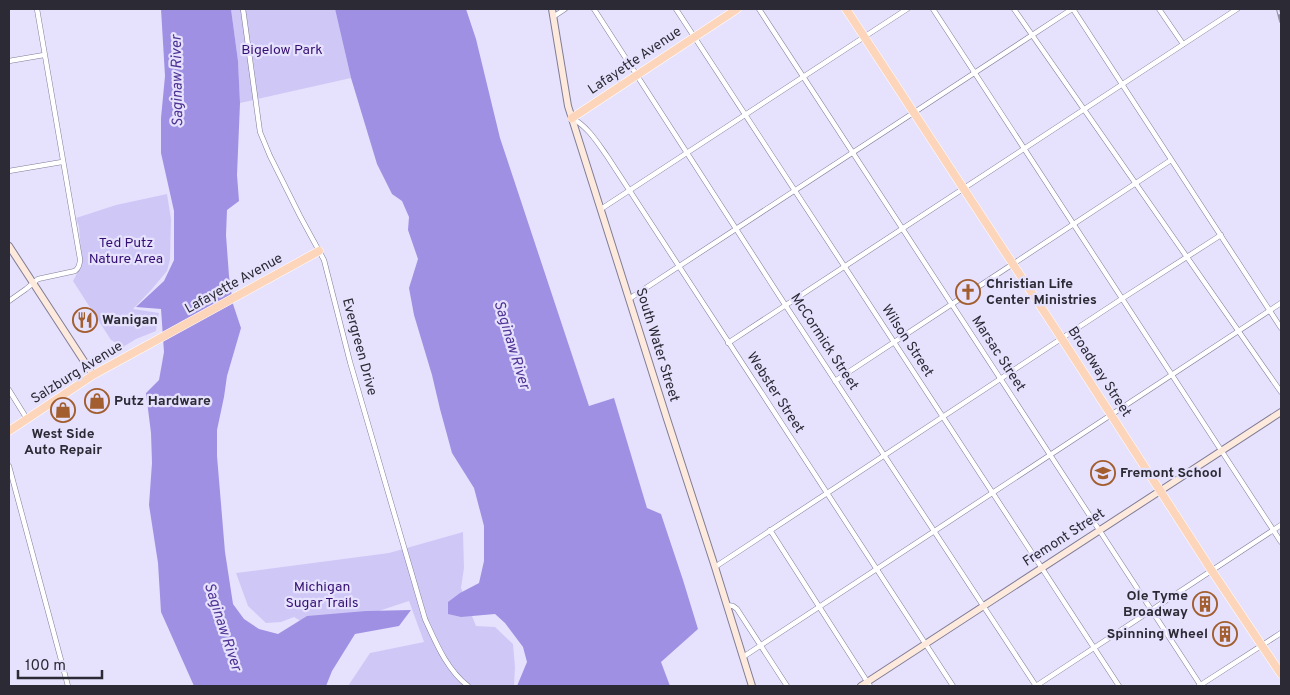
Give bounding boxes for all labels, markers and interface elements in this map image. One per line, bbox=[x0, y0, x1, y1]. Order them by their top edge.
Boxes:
street label: Lafayette Avenue bbox=[585, 23, 685, 99]
water label: Saginaw River bbox=[168, 34, 188, 127]
park label: Bigelow Park bbox=[241, 42, 323, 59]
park label: Ted Putz Nature Area bbox=[89, 235, 163, 268]
street label: Lafayette Avenue bbox=[182, 250, 286, 318]
place label: Christian Life Center Ministries bbox=[986, 276, 1097, 309]
church icon: Christian Life Center Ministries bbox=[955, 279, 981, 305]
street label: South Water Street bbox=[632, 286, 682, 404]
street label: McCormick Street bbox=[786, 290, 862, 394]
street label: Evergreen Drive bbox=[338, 296, 380, 398]
water label: Saginaw River bbox=[489, 298, 534, 393]
street label: Wilson Street bbox=[877, 302, 937, 380]
restaurant icon: Wanigan bbox=[72, 307, 98, 333]
place label: Wanigan bbox=[102, 312, 158, 329]
street label: Marsac Street bbox=[967, 313, 1029, 395]
street label: Broadway Street bbox=[1063, 324, 1135, 420]
street label: Salzburg Avenue bbox=[28, 338, 126, 408]
street label: Webster Street bbox=[742, 349, 808, 437]
shop icon: Putz Hardware bbox=[84, 388, 110, 414]
place label: Putz Hardware bbox=[114, 393, 211, 410]
shop icon: West Side Auto Repair bbox=[50, 397, 76, 423]
place label: West Side Auto Repair bbox=[24, 426, 102, 459]
school or university icon: Fremont School bbox=[1090, 460, 1116, 486]
place label: Fremont School bbox=[1120, 465, 1222, 482]
street label: Fremont Street bbox=[1020, 505, 1108, 571]
park label: Michigan Sugar Trails bbox=[285, 579, 359, 612]
water label: Saginaw River bbox=[199, 580, 246, 675]
place label: Ole Tyme Broadway bbox=[1123, 588, 1188, 621]
building icon: Ole Tyme Broadway bbox=[1192, 591, 1218, 617]
building icon: Spinning Wheel bbox=[1212, 621, 1238, 647]
place label: Spinning Wheel bbox=[1107, 626, 1208, 643]
scale bar bbox=[18, 648, 101, 680]
text: 100 m bbox=[25, 657, 66, 676]

